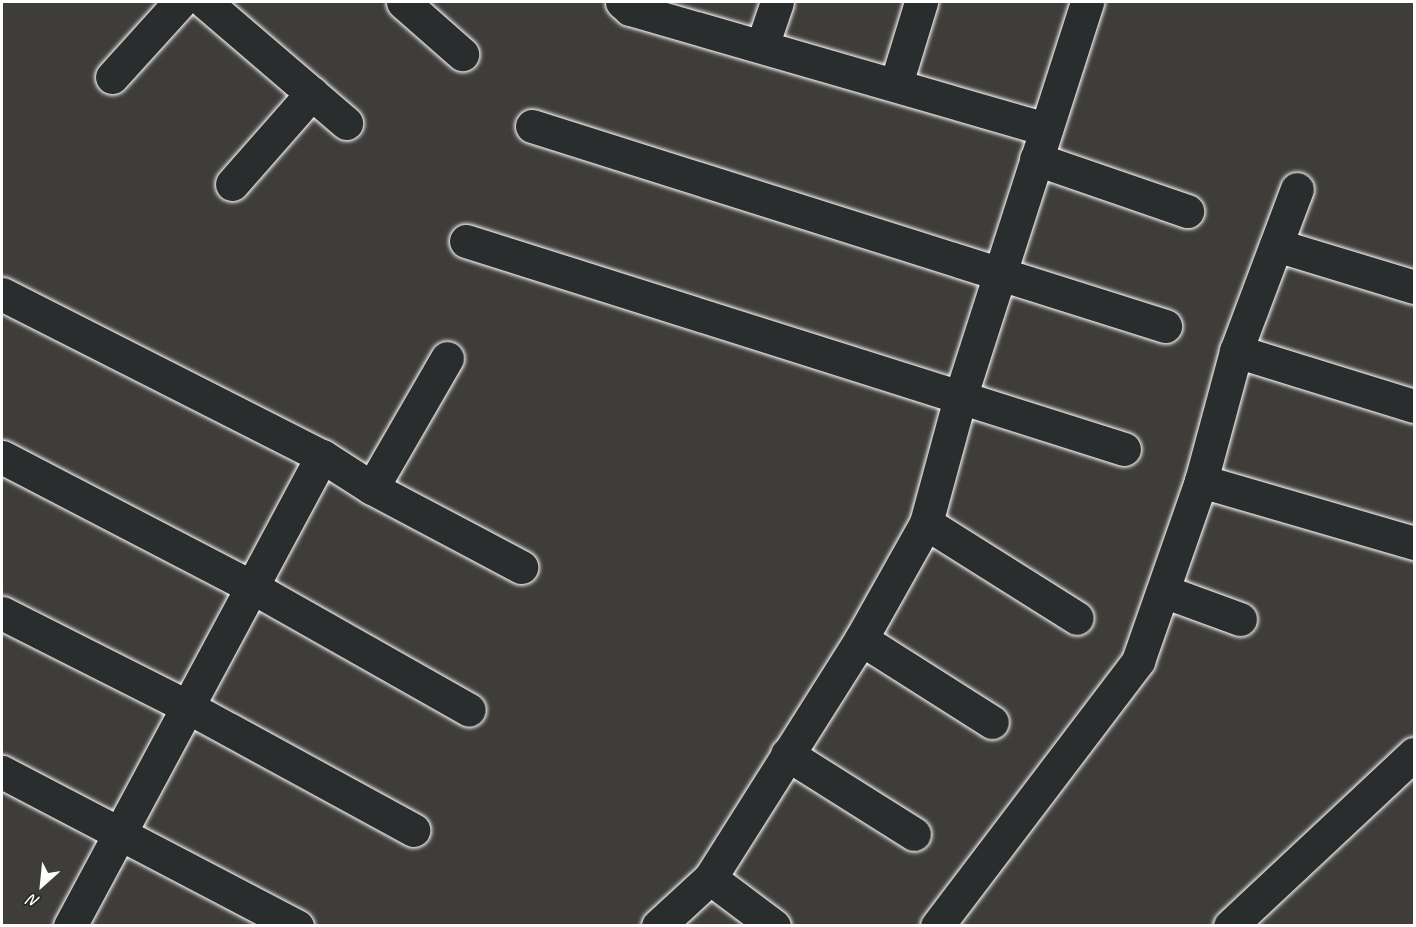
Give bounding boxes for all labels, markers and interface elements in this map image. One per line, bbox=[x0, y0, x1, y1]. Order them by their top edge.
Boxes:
north arrow bbox=[12, 855, 72, 915]
text: N bbox=[25, 890, 43, 912]

